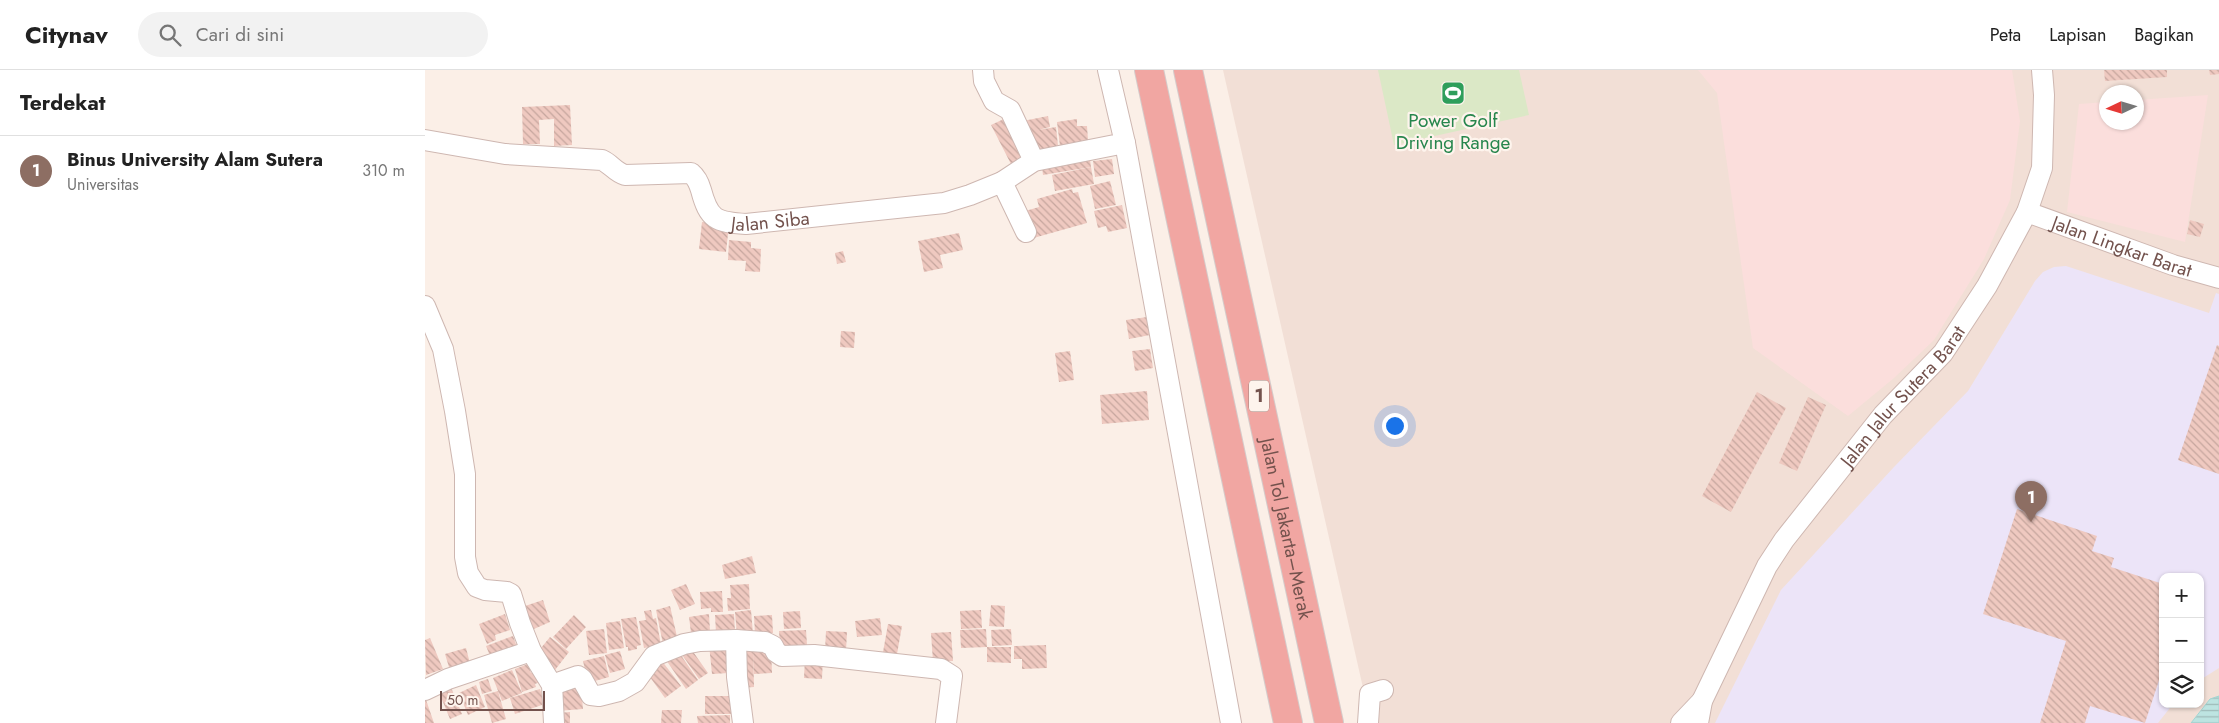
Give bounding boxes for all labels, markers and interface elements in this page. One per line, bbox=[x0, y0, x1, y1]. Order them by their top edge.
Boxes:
search box bbox=[138, 12, 488, 57]
text: Citynav bbox=[25, 17, 108, 52]
icon: search bbox=[156, 21, 184, 49]
text: Cari di sini bbox=[196, 21, 284, 48]
text: Peta bbox=[1990, 22, 2021, 48]
text: Lapisan bbox=[2049, 22, 2106, 48]
text: Bagikan bbox=[2134, 22, 2194, 48]
sports icon: Power Golf Driving Range bbox=[1440, 80, 1466, 106]
north arrow bbox=[2099, 85, 2144, 130]
text: Terdekat bbox=[20, 88, 105, 118]
place label: Power Golf Driving Range bbox=[1396, 107, 1510, 156]
text: Binus University Alam Sutera bbox=[67, 146, 323, 173]
text: 1 bbox=[32, 159, 40, 182]
text: 310 m bbox=[362, 159, 405, 182]
text: Universitas bbox=[67, 173, 139, 196]
street label: Jalan Siba bbox=[727, 204, 811, 238]
street label: Jalan Lingkar Barat bbox=[2045, 208, 2195, 284]
street label: Jalan Jalur Sutera Barat bbox=[1832, 320, 1972, 475]
road number: 1 bbox=[1249, 380, 1269, 412]
your location bbox=[1382, 413, 1408, 439]
street label: Jalan Tol Jakarta–Merak bbox=[1253, 432, 1319, 622]
pin: 1 bbox=[2015, 481, 2047, 522]
map controls bbox=[2159, 573, 2204, 708]
button: + bbox=[2159, 573, 2204, 618]
button: − bbox=[2159, 618, 2204, 663]
button: layers bbox=[2159, 663, 2204, 708]
scale bar bbox=[440, 688, 545, 711]
text: 50 m bbox=[447, 690, 478, 710]

